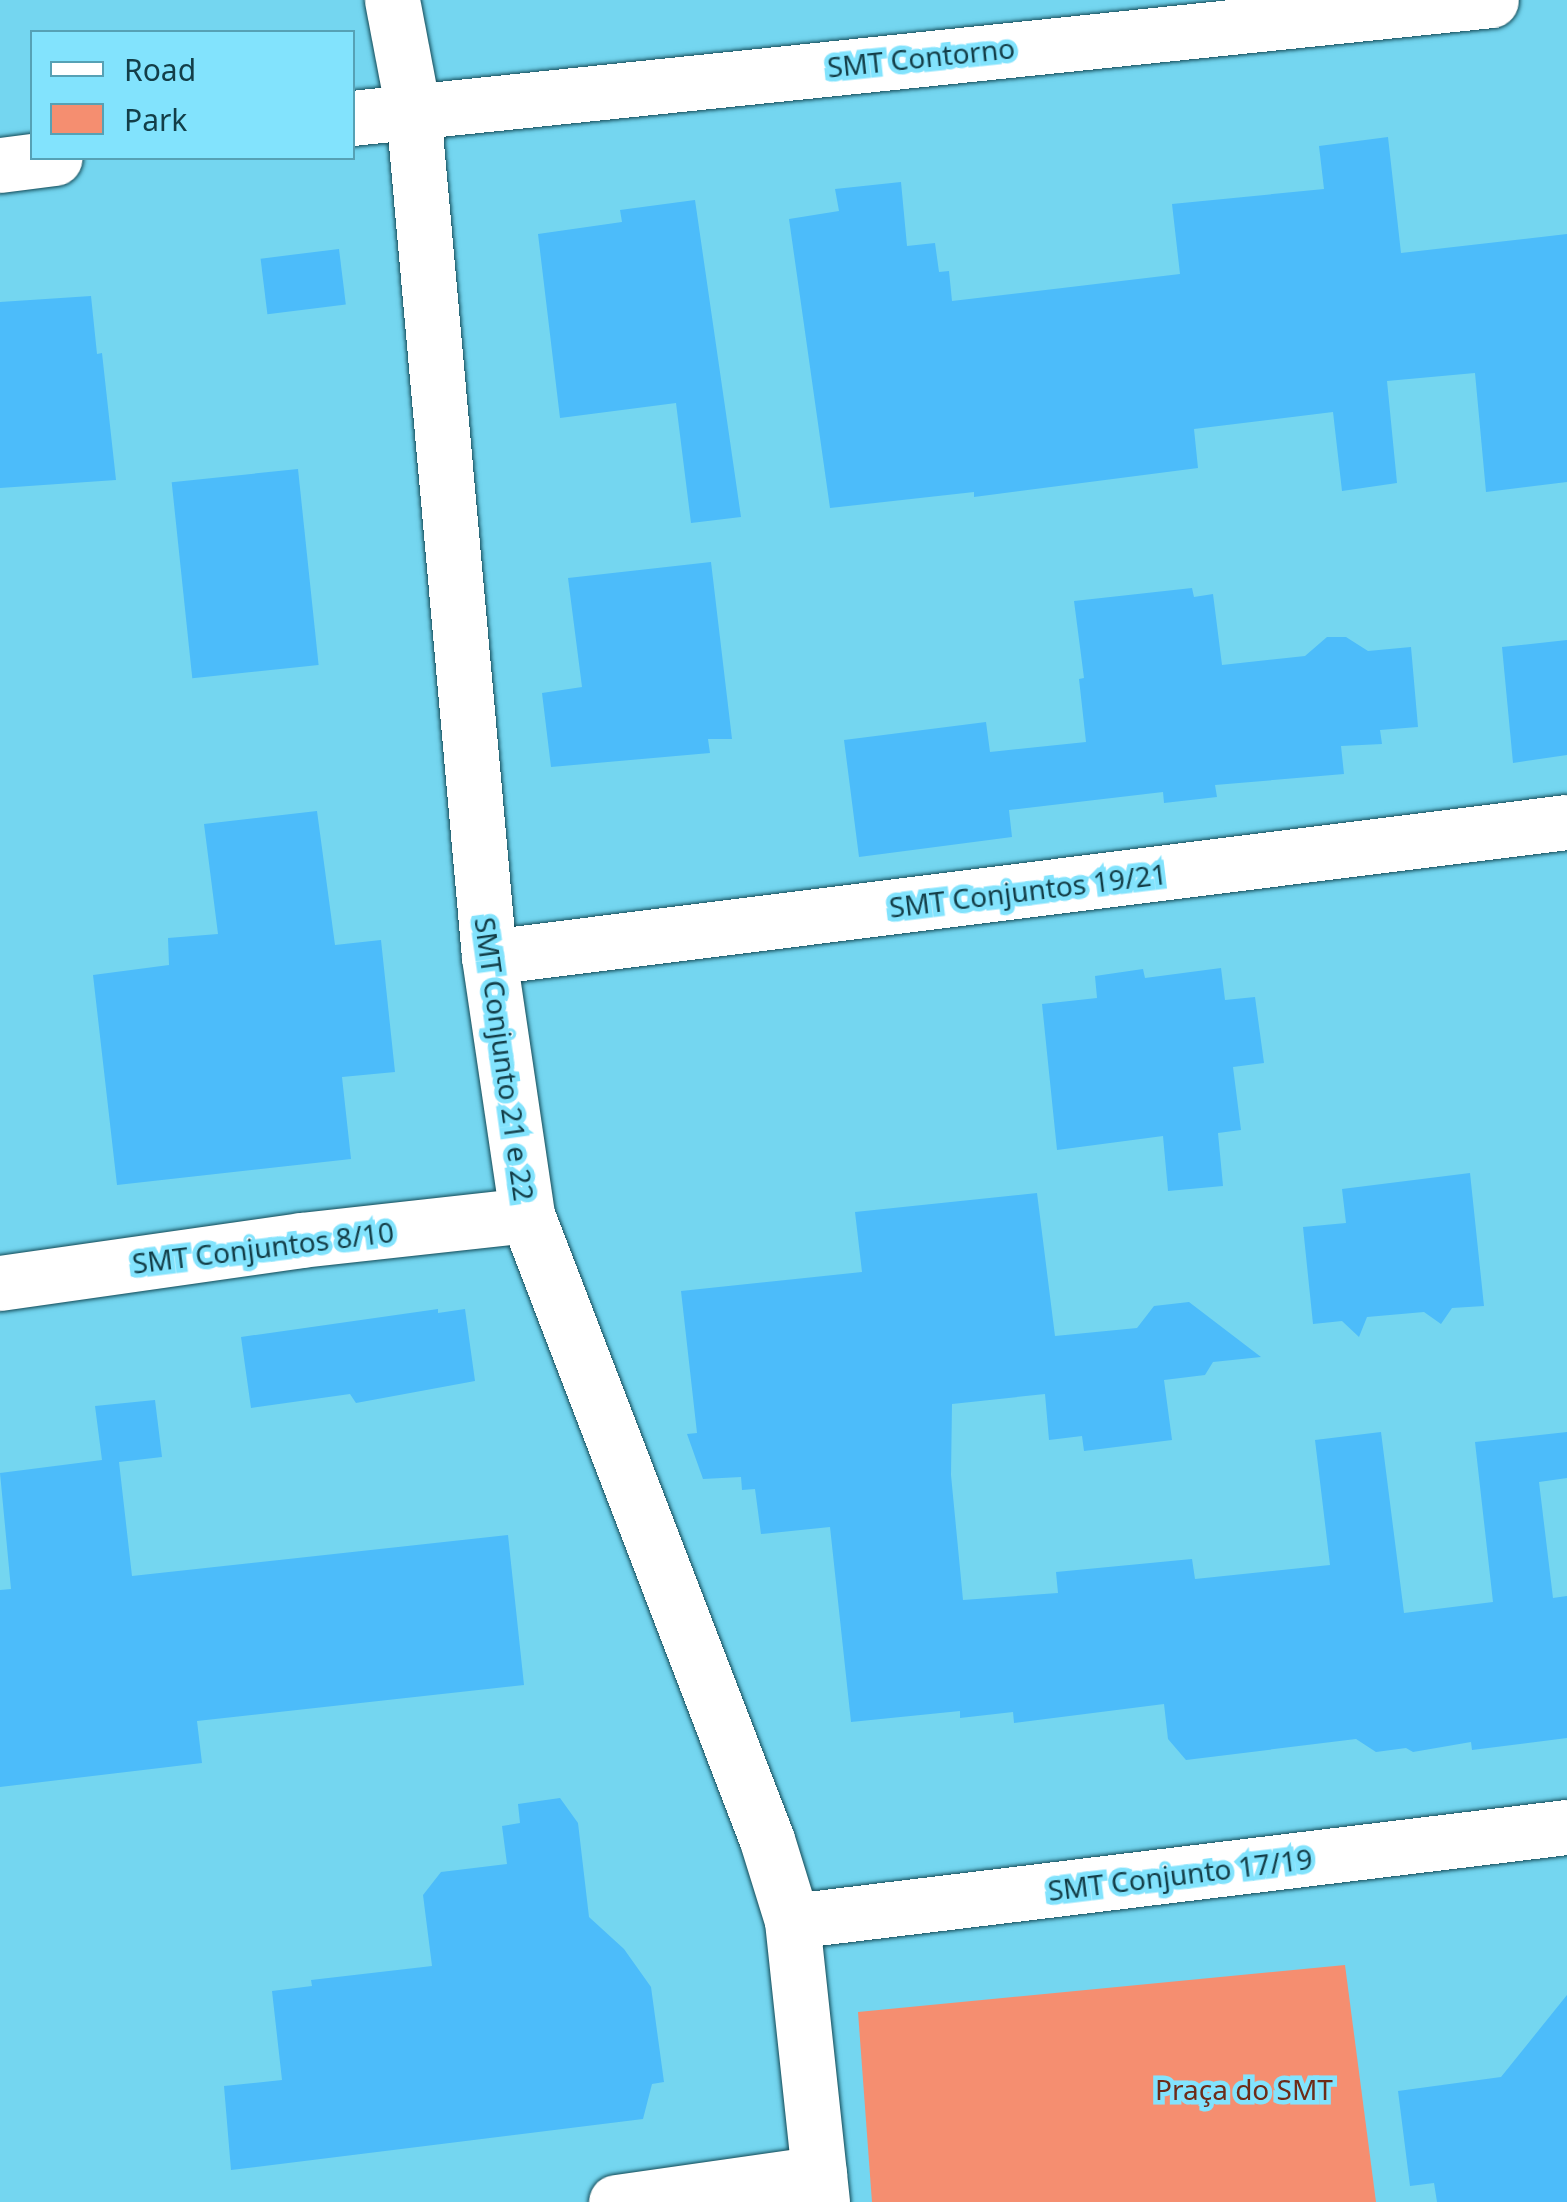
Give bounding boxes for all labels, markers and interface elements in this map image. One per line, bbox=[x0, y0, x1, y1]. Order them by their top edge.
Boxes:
legend bbox=[30, 30, 355, 160]
street label: SMT Contorno bbox=[826, 30, 1016, 84]
text: Road bbox=[124, 49, 196, 90]
text: Park bbox=[124, 99, 187, 140]
street label: SMT Conjuntos 19/21 bbox=[887, 856, 1169, 924]
street label: SMT Conjunto 21 e 22 bbox=[468, 915, 542, 1203]
street label: SMT Conjuntos 8/10 bbox=[130, 1214, 396, 1280]
street label: SMT Conjunto 17/19 bbox=[1046, 1841, 1314, 1907]
park label: Praça do SMT bbox=[1155, 2072, 1333, 2106]

